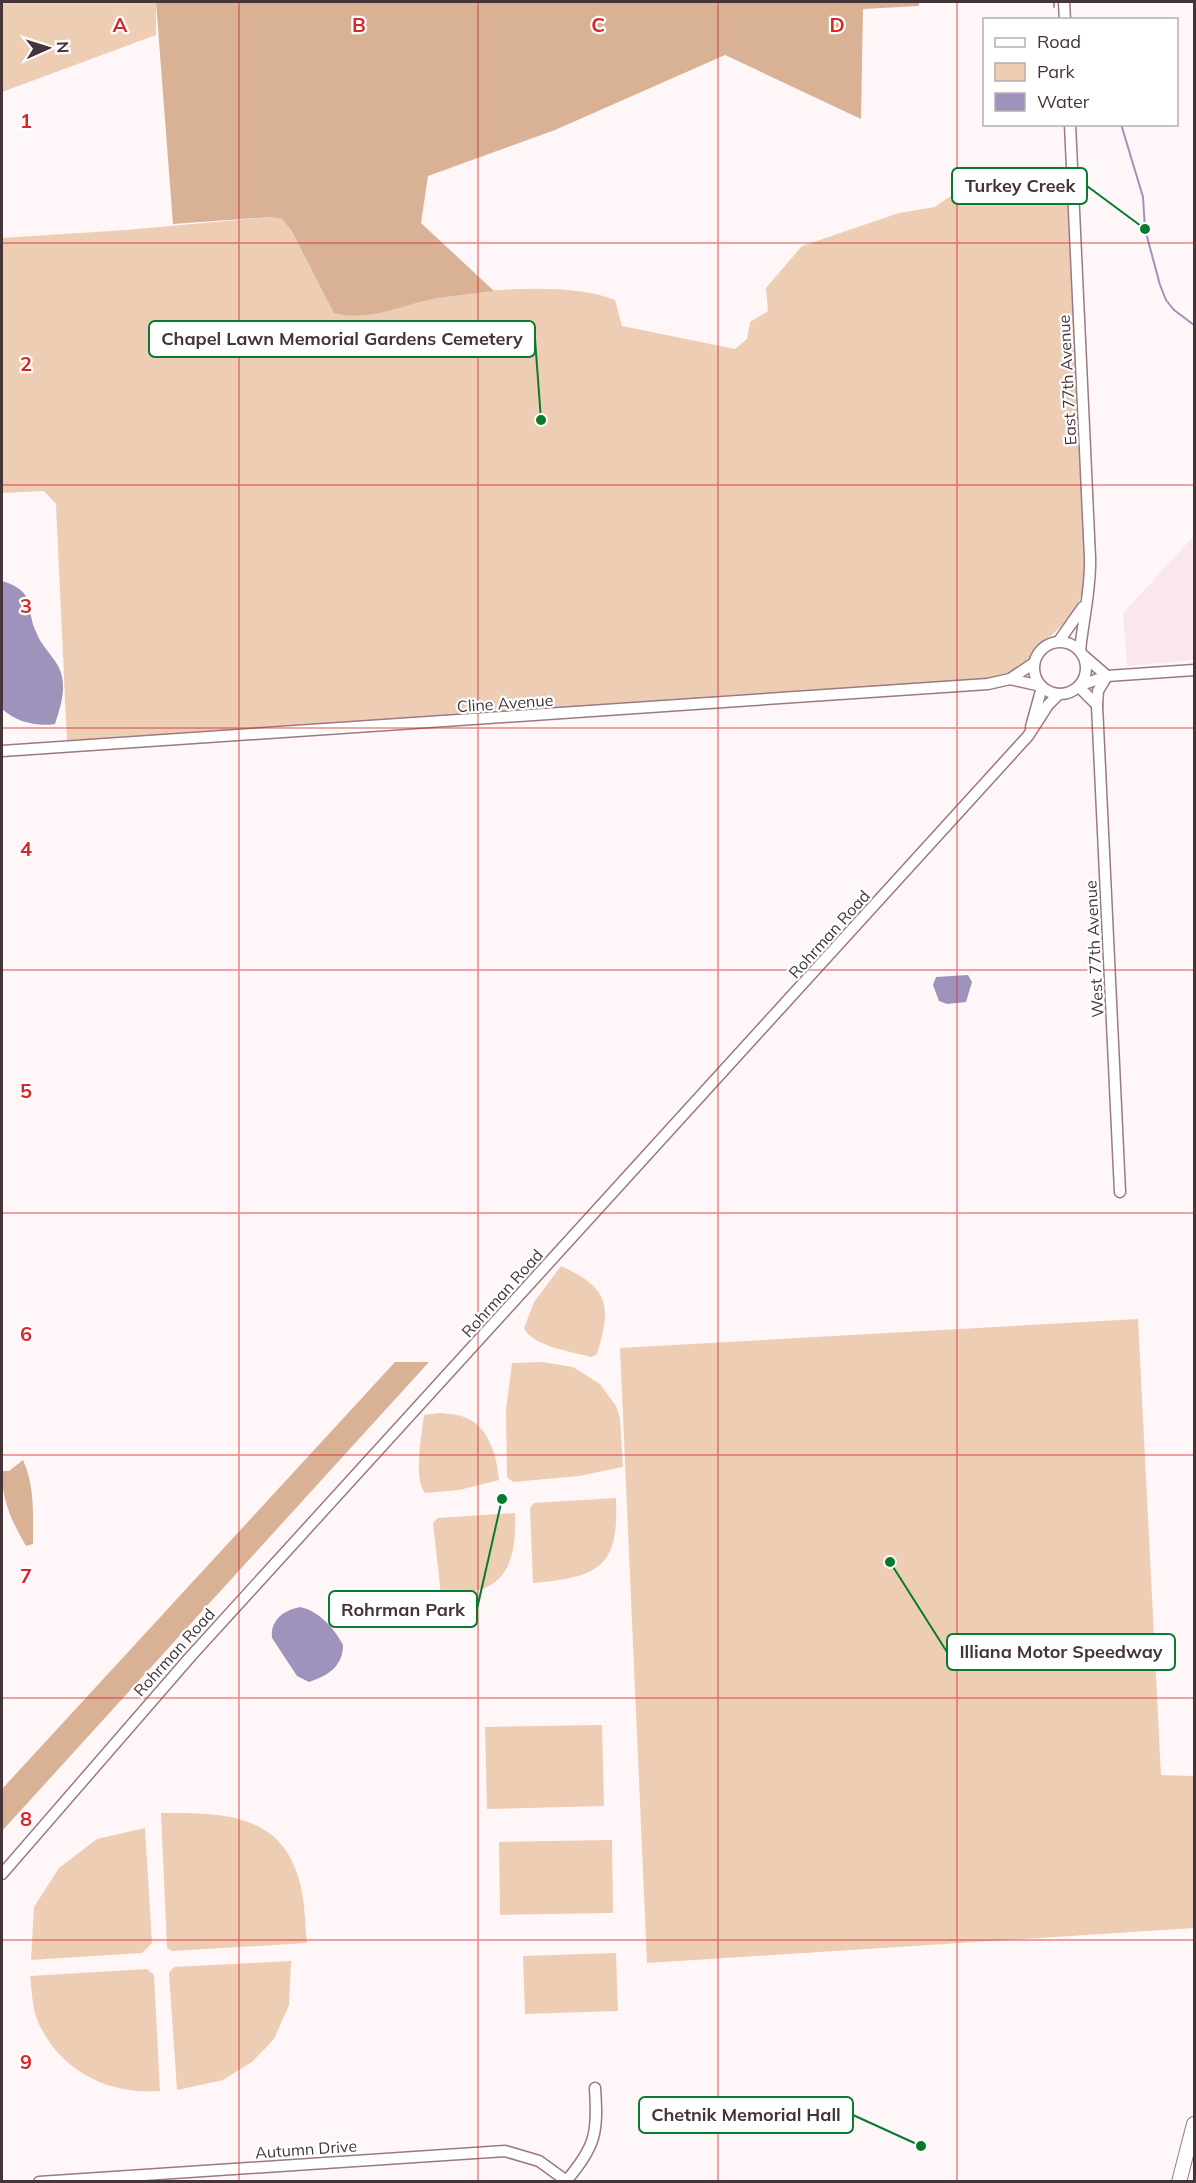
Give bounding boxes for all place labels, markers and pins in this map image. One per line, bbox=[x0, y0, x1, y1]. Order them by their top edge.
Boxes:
callout: Turkey Creek bbox=[952, 168, 1087, 204]
callout: Chapel Lawn Memorial Gardens Cemetery bbox=[149, 321, 535, 357]
callout: Rohrman Park bbox=[329, 1591, 477, 1627]
callout: Illiana Motor Speedway bbox=[947, 1634, 1175, 1670]
callout: Chetnik Memorial Hall bbox=[639, 2097, 853, 2133]

